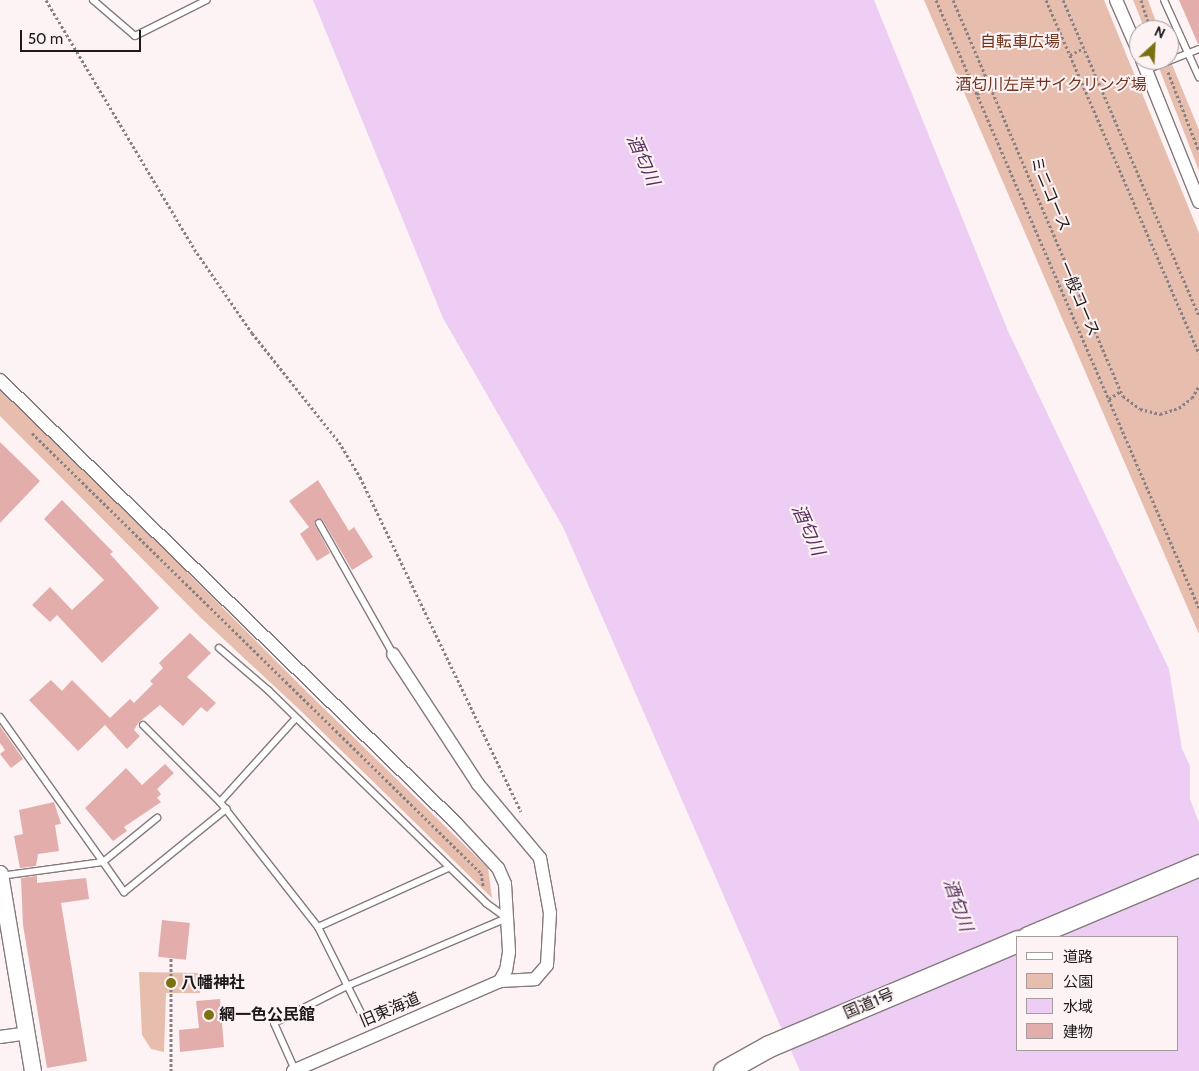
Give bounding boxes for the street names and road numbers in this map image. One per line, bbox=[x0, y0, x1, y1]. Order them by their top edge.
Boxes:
street label: ミニコース bbox=[1026, 153, 1074, 235]
street label: 一般コース bbox=[1055, 258, 1103, 340]
street label: 国道1号 bbox=[841, 985, 897, 1023]
street label: 旧東海道 bbox=[357, 989, 423, 1031]

